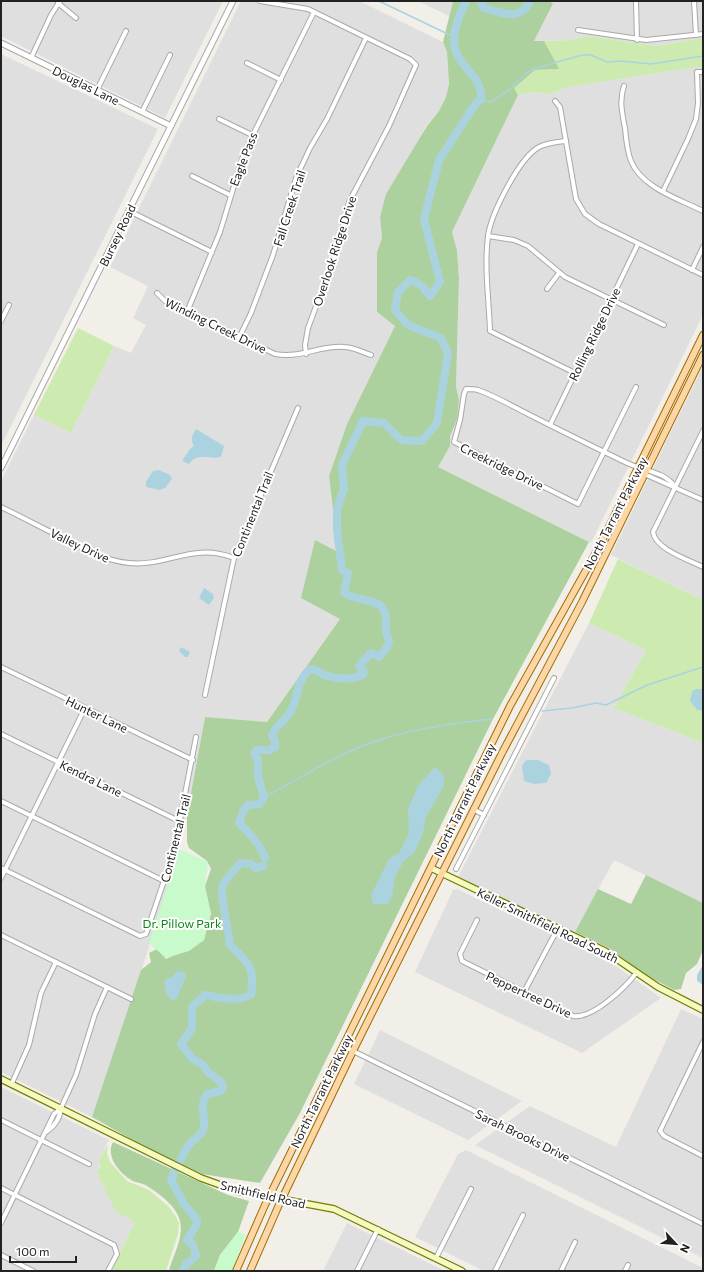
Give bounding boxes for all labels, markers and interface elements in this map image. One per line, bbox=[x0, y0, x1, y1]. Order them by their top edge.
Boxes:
street label: Douglas Lane bbox=[50, 63, 122, 107]
street label: Eagle Pass bbox=[226, 130, 260, 188]
street label: Fall Creek Trail bbox=[270, 168, 308, 248]
street label: Overlook Ridge Drive bbox=[310, 194, 358, 308]
street label: Bursey Road bbox=[96, 202, 138, 268]
street label: Rolling Ridge Drive bbox=[565, 285, 623, 383]
street label: Winding Creek Drive bbox=[163, 294, 269, 356]
street label: Creekridge Drive bbox=[458, 440, 546, 492]
street label: North Tarrant Parkway bbox=[580, 454, 650, 572]
street label: Continental Trail bbox=[229, 469, 275, 559]
street label: Valley Drive bbox=[48, 525, 112, 565]
street label: Hunter Lane bbox=[64, 693, 130, 735]
street label: North Tarrant Parkway bbox=[430, 741, 498, 859]
street label: Kendra Lane bbox=[58, 757, 124, 799]
street label: Continental Trail bbox=[157, 792, 193, 884]
street label: Keller Smithfield Road South bbox=[475, 885, 621, 965]
park label: Dr. Pillow Park bbox=[143, 916, 222, 930]
street label: Peppertree Drive bbox=[484, 968, 574, 1020]
street label: North Tarrant Parkway bbox=[287, 1032, 355, 1150]
street label: Sarah Brooks Drive bbox=[473, 1106, 573, 1164]
street label: Smithfield Road bbox=[219, 1177, 307, 1211]
north arrow bbox=[656, 1224, 696, 1264]
scale bar bbox=[10, 1238, 76, 1264]
text: N bbox=[678, 1242, 693, 1255]
text: 100 m bbox=[16, 1244, 50, 1258]

